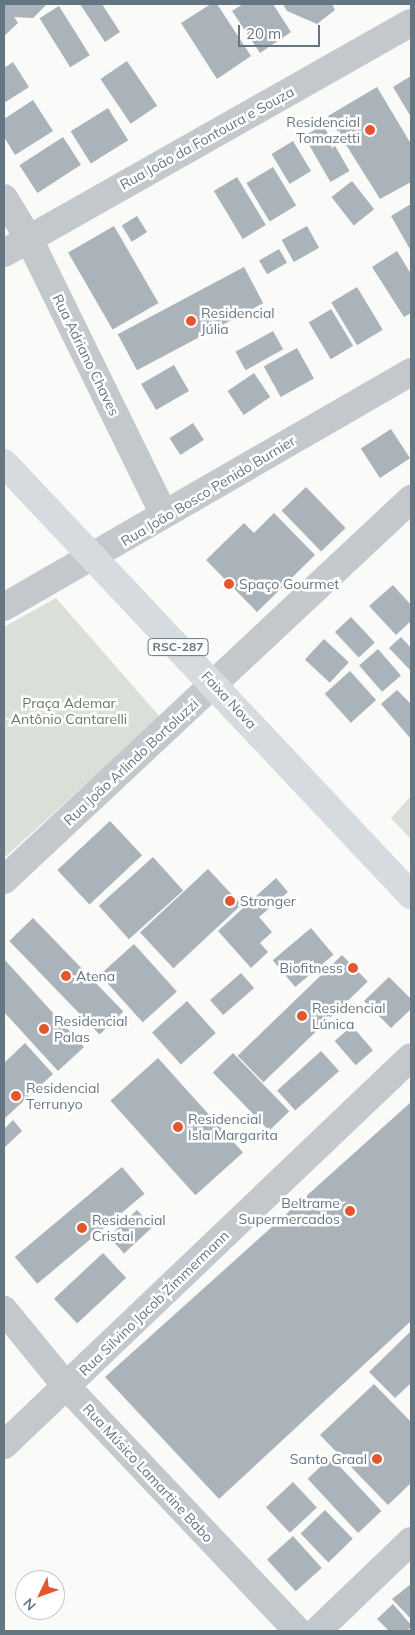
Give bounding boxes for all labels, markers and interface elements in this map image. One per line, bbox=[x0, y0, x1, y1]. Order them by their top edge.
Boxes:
scale bar bbox=[240, 15, 322, 47]
text: 20 m bbox=[246, 24, 281, 43]
street label: Rua João da Fontoura e Souza bbox=[117, 83, 297, 193]
place label: Residencial Tomazetti bbox=[286, 114, 360, 146]
marker: Residencial Tomazetti bbox=[364, 124, 376, 136]
street label: Rua Adriano Chaves bbox=[49, 291, 123, 419]
place label: Residencial Júlia bbox=[201, 305, 275, 338]
marker: Residencial Júlia bbox=[185, 315, 197, 327]
street label: Rua João Bosco Penido Burnier bbox=[118, 432, 298, 550]
place label: Spaço Gourmet bbox=[239, 576, 339, 592]
marker: Spaço Gourmet bbox=[223, 578, 235, 590]
road number: RSC-287 bbox=[147, 638, 209, 656]
street label: Faixa Nova bbox=[198, 668, 260, 732]
park label: Praça Ademar Antônio Cantarelli bbox=[11, 695, 127, 728]
street label: Rua João Arlindo Bortoluzzi bbox=[60, 695, 202, 829]
place label: Stronger bbox=[240, 893, 296, 909]
marker: Stronger bbox=[224, 895, 236, 907]
place label: Biofitness bbox=[280, 960, 343, 976]
marker: Biofitness bbox=[347, 962, 359, 974]
place label: Atena bbox=[76, 968, 115, 984]
marker: Atena bbox=[60, 970, 72, 982]
place label: Residencial Lúnica bbox=[312, 1000, 386, 1032]
marker: Residencial Lúnica bbox=[296, 1010, 308, 1022]
place label: Residencial Palas bbox=[54, 1013, 128, 1046]
marker: Residencial Palas bbox=[38, 1023, 50, 1035]
place label: Residencial Terrunyo bbox=[26, 1080, 100, 1112]
marker: Residencial Terrunyo bbox=[10, 1090, 22, 1102]
place label: Residencial Isla Margarita bbox=[188, 1111, 278, 1144]
marker: Residencial Isla Margarita bbox=[172, 1121, 184, 1133]
place label: Beltrame Supermercados bbox=[239, 1195, 340, 1228]
marker: Beltrame Supermercados bbox=[344, 1205, 356, 1217]
place label: Residencial Cristal bbox=[92, 1212, 166, 1244]
marker: Residencial Cristal bbox=[76, 1222, 88, 1234]
street label: Rua Silvino Jacob Zimmermann bbox=[76, 1227, 232, 1379]
street label: Rua Músico Lamartine Babo bbox=[80, 1400, 216, 1546]
place label: Santo Graal bbox=[290, 1451, 367, 1467]
marker: Santo Graal bbox=[371, 1453, 383, 1465]
north arrow bbox=[15, 1570, 65, 1620]
text: N bbox=[19, 1594, 40, 1614]

